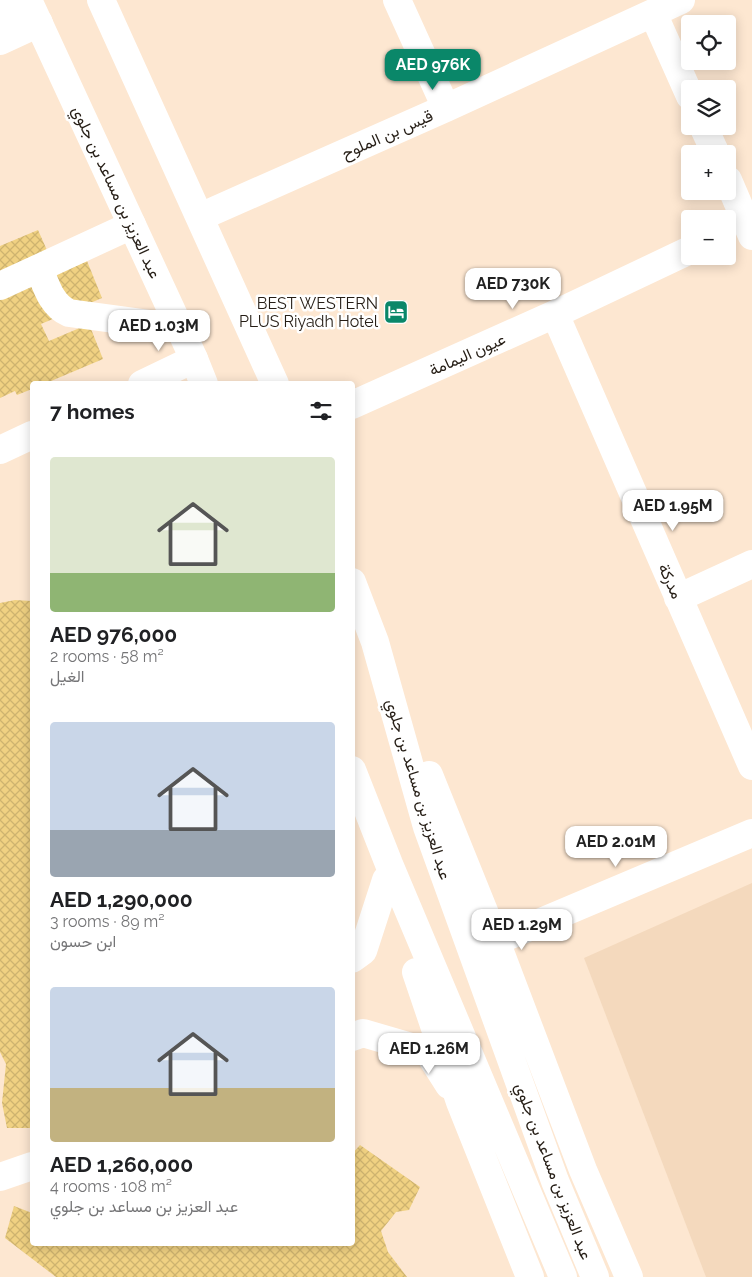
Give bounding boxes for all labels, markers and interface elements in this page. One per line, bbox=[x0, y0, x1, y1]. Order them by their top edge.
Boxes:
map controls bbox=[681, 15, 736, 265]
button: locate bbox=[681, 15, 736, 70]
pin: AED 976K bbox=[381, 48, 485, 91]
text: AED 976K bbox=[396, 55, 470, 74]
button: layers bbox=[681, 80, 736, 135]
street label: عبد العزيز بن مساعد بن جلوي bbox=[65, 103, 165, 283]
street label: قيس بن الملوح bbox=[339, 106, 437, 165]
button: + bbox=[681, 145, 736, 200]
button: − bbox=[681, 210, 736, 265]
pin: AED 730K bbox=[461, 268, 565, 310]
text: AED 730K bbox=[476, 274, 550, 293]
place label: BEST WESTERN PLUS Riyadh Hotel bbox=[239, 294, 379, 331]
hotel icon: BEST WESTERN PLUS Riyadh Hotel bbox=[383, 299, 409, 325]
pin: AED 1.03M bbox=[102, 310, 216, 352]
text: AED 1.03M bbox=[119, 316, 199, 335]
street label: عيون اليمامة bbox=[426, 329, 509, 381]
icon: filters bbox=[307, 397, 335, 425]
text: 7 homes bbox=[50, 399, 135, 424]
icon: home bbox=[148, 489, 238, 579]
pin: AED 1.95M bbox=[616, 490, 730, 532]
text: AED 1.95M bbox=[633, 496, 713, 515]
street label: مدركة bbox=[654, 561, 687, 602]
text: AED 976,000 bbox=[50, 622, 177, 647]
text: 2 rooms · 58 m² bbox=[50, 647, 164, 666]
text: الغيل bbox=[50, 667, 85, 686]
street label: عبد العزيز بن مساعد بن جلوي bbox=[378, 696, 455, 883]
icon: home bbox=[148, 754, 238, 844]
pin: AED 2.01M bbox=[559, 826, 673, 868]
text: AED 2.01M bbox=[576, 832, 656, 851]
text: AED 1,290,000 bbox=[50, 887, 193, 912]
pin: AED 1.29M bbox=[465, 908, 579, 951]
text: 3 rooms · 89 m² bbox=[50, 912, 165, 931]
text: AED 1.29M bbox=[482, 915, 562, 934]
text: ابن حسون bbox=[50, 932, 116, 951]
icon: home bbox=[148, 1019, 238, 1109]
pin: AED 1.26M bbox=[372, 1032, 486, 1075]
text: AED 1.26M bbox=[389, 1039, 469, 1058]
street label: عبد العزيز بن مساعد بن جلوي bbox=[507, 1080, 596, 1264]
text: AED 1,260,000 bbox=[50, 1152, 193, 1177]
text: 4 rooms · 108 m² bbox=[50, 1177, 172, 1196]
text: عبد العزيز بن مساعد بن جلوي bbox=[50, 1197, 238, 1216]

